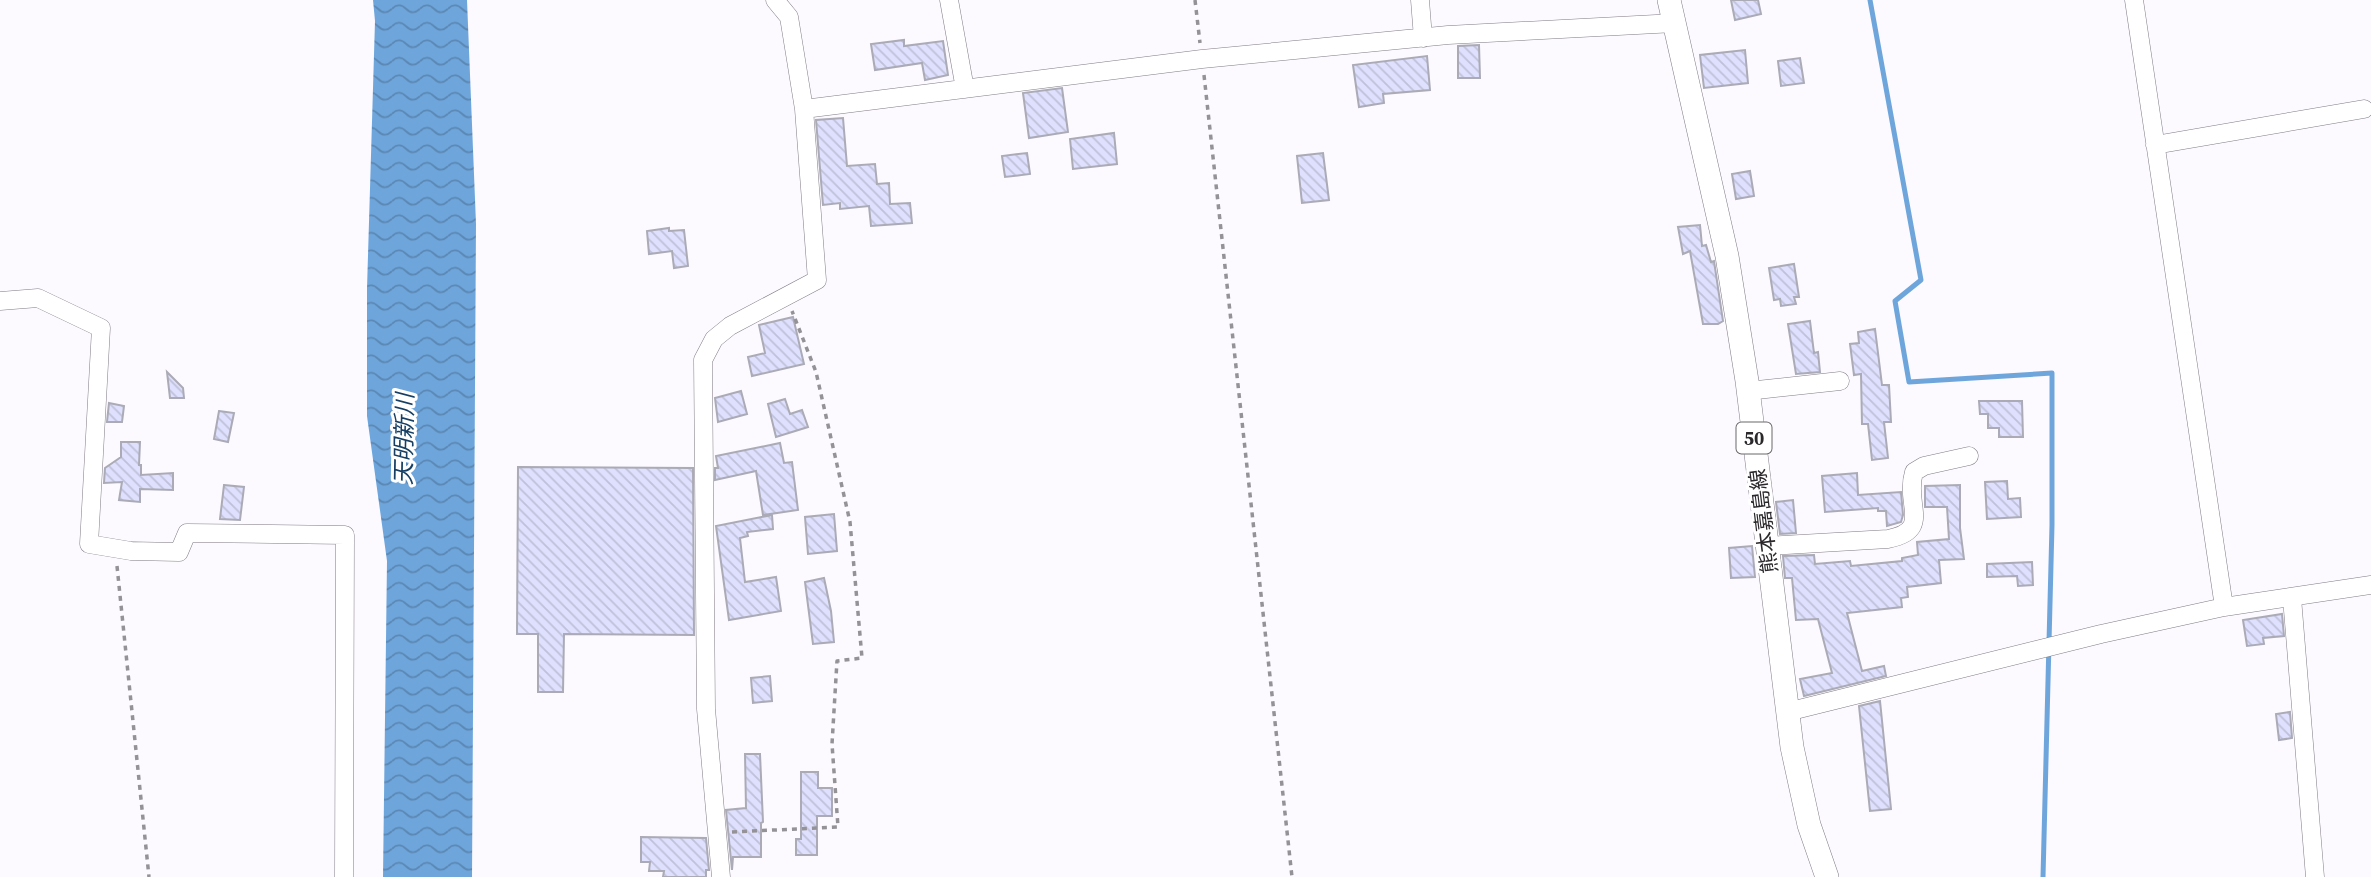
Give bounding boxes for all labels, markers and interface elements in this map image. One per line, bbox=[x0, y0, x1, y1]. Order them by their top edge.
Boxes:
water label: 天明新川 bbox=[387, 390, 421, 485]
road number: 50 bbox=[1736, 422, 1772, 453]
street label: 熊本嘉島線 bbox=[1743, 467, 1784, 575]

